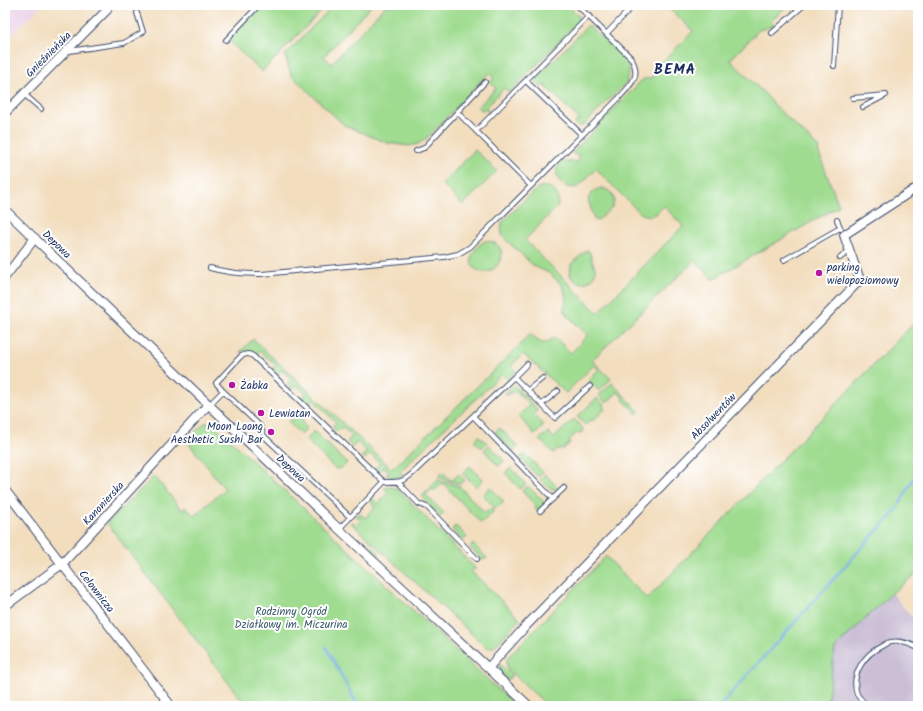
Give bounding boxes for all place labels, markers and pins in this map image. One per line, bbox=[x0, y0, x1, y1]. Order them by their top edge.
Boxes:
place label: parking wielopoziomowy bbox=[826, 259, 899, 290]
marker: parking wielopoziomowy bbox=[814, 268, 824, 278]
place label: Żabka bbox=[240, 377, 268, 395]
marker: Żabka bbox=[227, 380, 237, 390]
place label: Lewiatan bbox=[269, 405, 311, 423]
marker: Lewiatan bbox=[256, 408, 266, 418]
place label: Moon Loong Aesthetic Sushi Bar bbox=[171, 418, 264, 449]
marker: Moon Loong Aesthetic Sushi Bar bbox=[266, 427, 276, 437]

